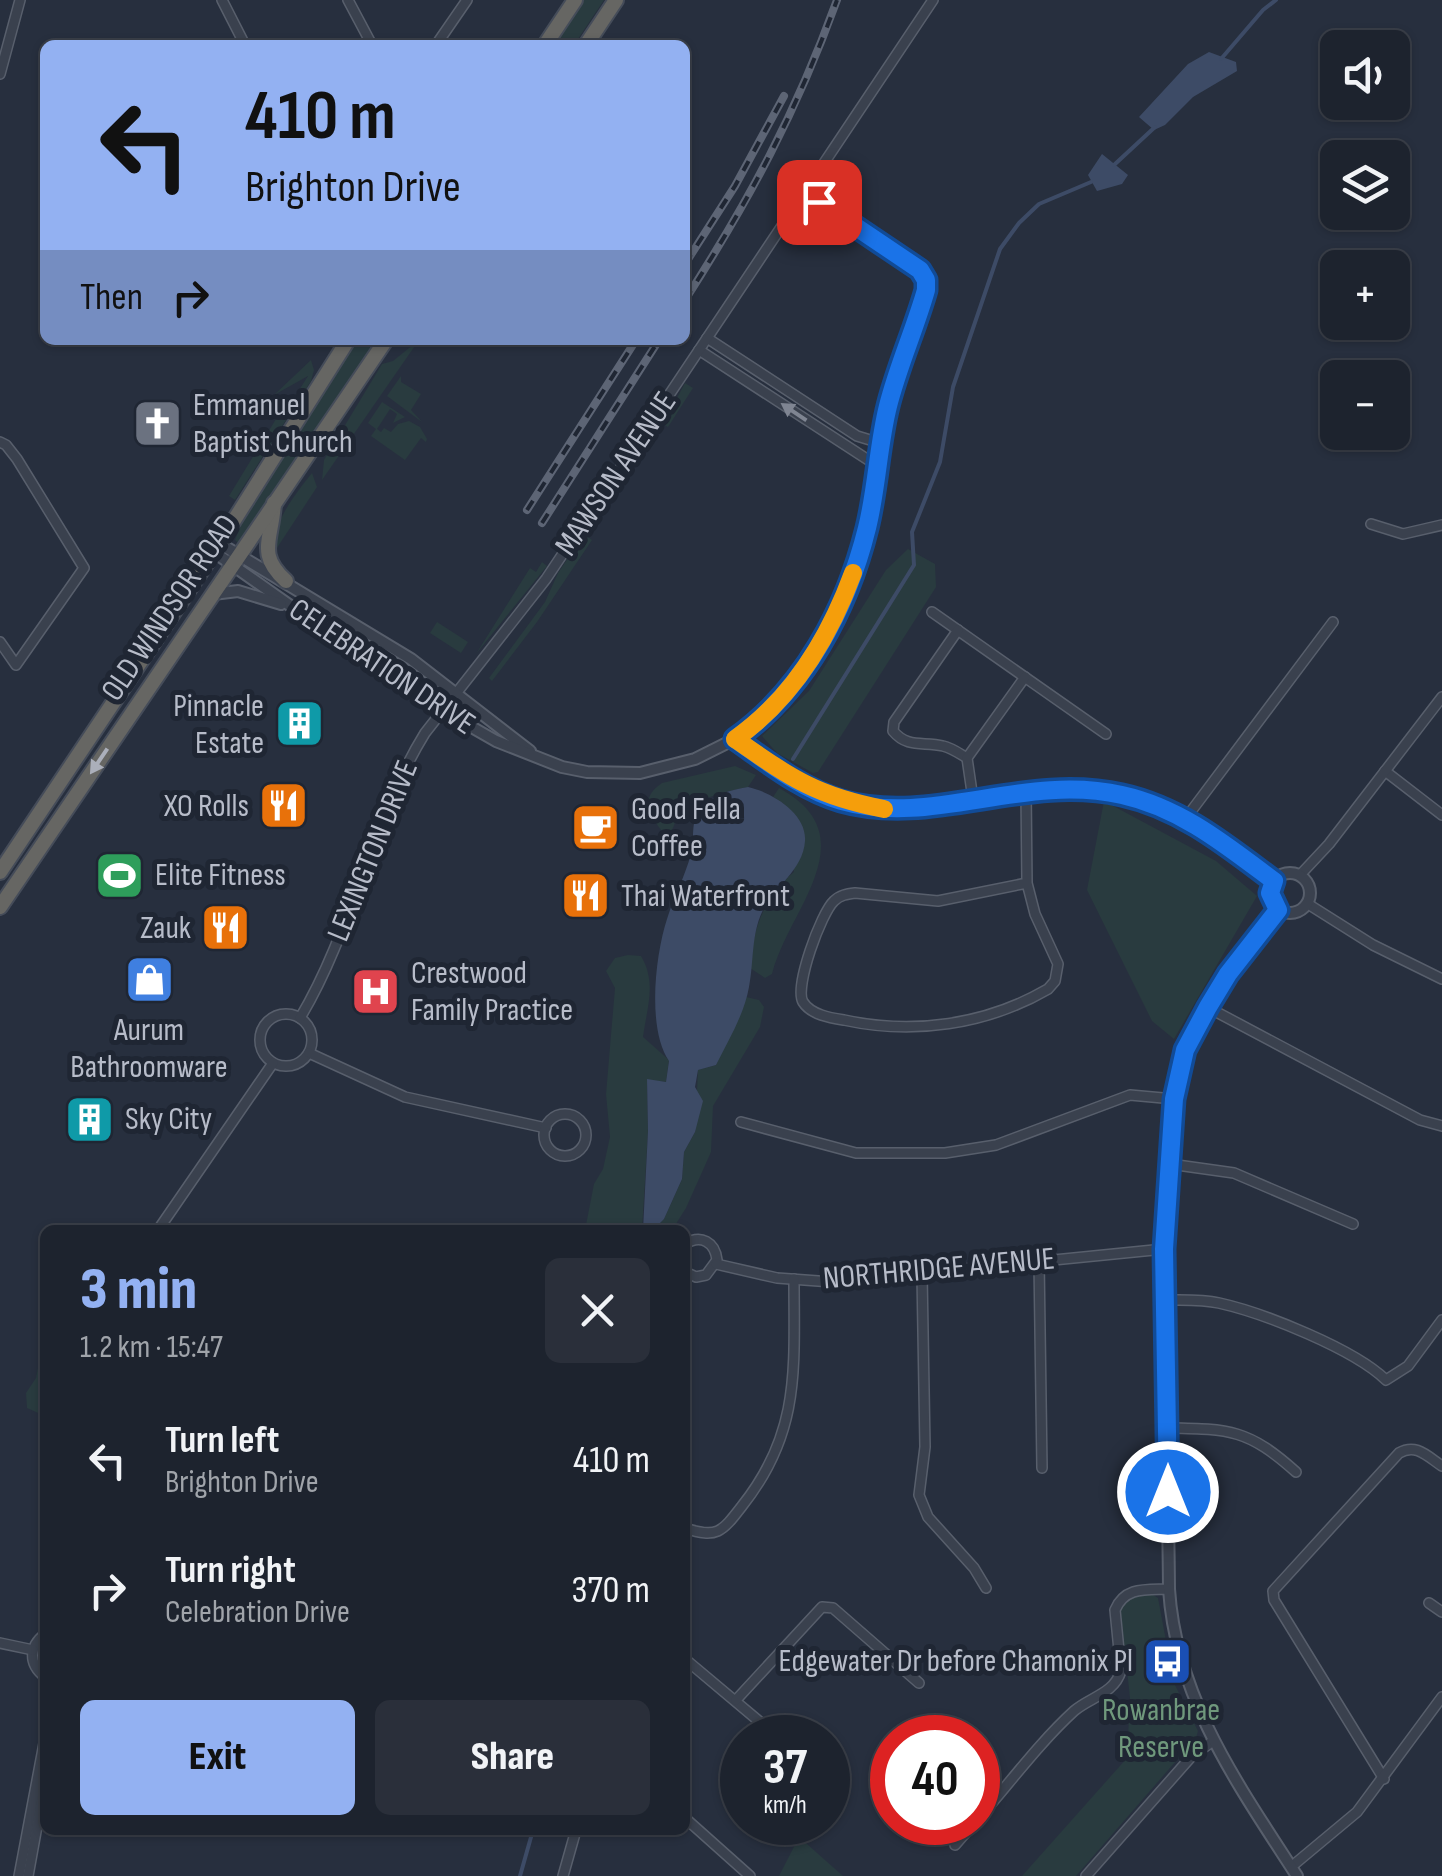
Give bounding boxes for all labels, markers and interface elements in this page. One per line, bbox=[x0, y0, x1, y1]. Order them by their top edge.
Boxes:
map controls bbox=[1320, 30, 1410, 450]
button: sound bbox=[1320, 30, 1410, 120]
text: 410 m bbox=[245, 75, 396, 159]
icon: left bbox=[80, 80, 210, 210]
button: layers bbox=[1320, 140, 1410, 230]
text: Brighton Drive bbox=[245, 160, 461, 215]
pin bbox=[777, 160, 862, 245]
icon: arrive bbox=[792, 175, 847, 230]
button: + bbox=[1320, 250, 1410, 340]
icon: right bbox=[163, 270, 218, 325]
text: Then bbox=[80, 275, 143, 320]
button: − bbox=[1320, 360, 1410, 450]
street label: MAWSON AVENUE bbox=[547, 385, 685, 563]
place label: Emmanuel Baptist Church bbox=[193, 386, 353, 462]
church icon: Emmanuel Baptist Church bbox=[132, 397, 184, 449]
one-way arrow bbox=[781, 404, 808, 422]
street label: OLD WINDSOR ROAD bbox=[93, 507, 247, 709]
street label: CELEBRATION DRIVE bbox=[282, 590, 482, 744]
place label: Pinnacle Estate bbox=[173, 687, 264, 763]
building icon: Pinnacle Estate bbox=[273, 698, 325, 750]
one-way arrow bbox=[90, 748, 108, 775]
street label: LEXINGTON DRIVE bbox=[319, 755, 427, 947]
restaurant icon: XO Rolls bbox=[258, 780, 310, 832]
place label: XO Rolls bbox=[163, 787, 249, 826]
place label: Good Fella Coffee bbox=[631, 790, 741, 866]
cafe icon: Good Fella Coffee bbox=[570, 801, 622, 853]
sports icon: Elite Fitness bbox=[94, 849, 146, 901]
place label: Elite Fitness bbox=[155, 856, 286, 895]
restaurant icon: Thai Waterfront bbox=[560, 870, 612, 922]
place label: Thai Waterfront bbox=[621, 877, 790, 916]
restaurant icon: Zauk bbox=[200, 902, 252, 954]
place label: Zauk bbox=[140, 909, 191, 948]
shop icon: Aurum Bathroomware bbox=[123, 954, 175, 1006]
place label: Crestwood Family Practice bbox=[411, 954, 573, 1030]
hospital icon: Crestwood Family Practice bbox=[350, 965, 402, 1017]
place label: Aurum Bathroomware bbox=[70, 1011, 228, 1087]
building icon: Sky City bbox=[64, 1093, 116, 1145]
place label: Sky City bbox=[125, 1100, 212, 1139]
street label: NORTHRIDGE AVENUE bbox=[821, 1239, 1057, 1299]
text: 3 min bbox=[80, 1254, 197, 1326]
button: close bbox=[545, 1258, 650, 1363]
text: 1.2 km · 15:47 bbox=[80, 1328, 223, 1367]
text: Turn left bbox=[165, 1418, 279, 1463]
icon: left bbox=[80, 1433, 135, 1488]
text: 410 m bbox=[573, 1438, 650, 1483]
position arrow bbox=[1116, 1440, 1220, 1544]
text: Brighton Drive bbox=[165, 1463, 319, 1502]
text: Turn right bbox=[165, 1548, 296, 1593]
icon: right bbox=[80, 1563, 135, 1618]
text: 370 m bbox=[572, 1568, 650, 1613]
text: Celebration Drive bbox=[165, 1593, 350, 1632]
bus stop icon: Edgewater Dr before Chamonix Pl bbox=[1142, 1635, 1194, 1687]
place label: Edgewater Dr before Chamonix Pl bbox=[779, 1642, 1133, 1681]
park label: Rowanbrae Reserve bbox=[1102, 1691, 1220, 1767]
button: Exit bbox=[80, 1700, 355, 1815]
button: Share bbox=[375, 1700, 650, 1815]
speed limit sign: 40 bbox=[870, 1715, 1000, 1845]
text: 37 bbox=[763, 1738, 807, 1798]
text: km/h bbox=[763, 1790, 807, 1821]

